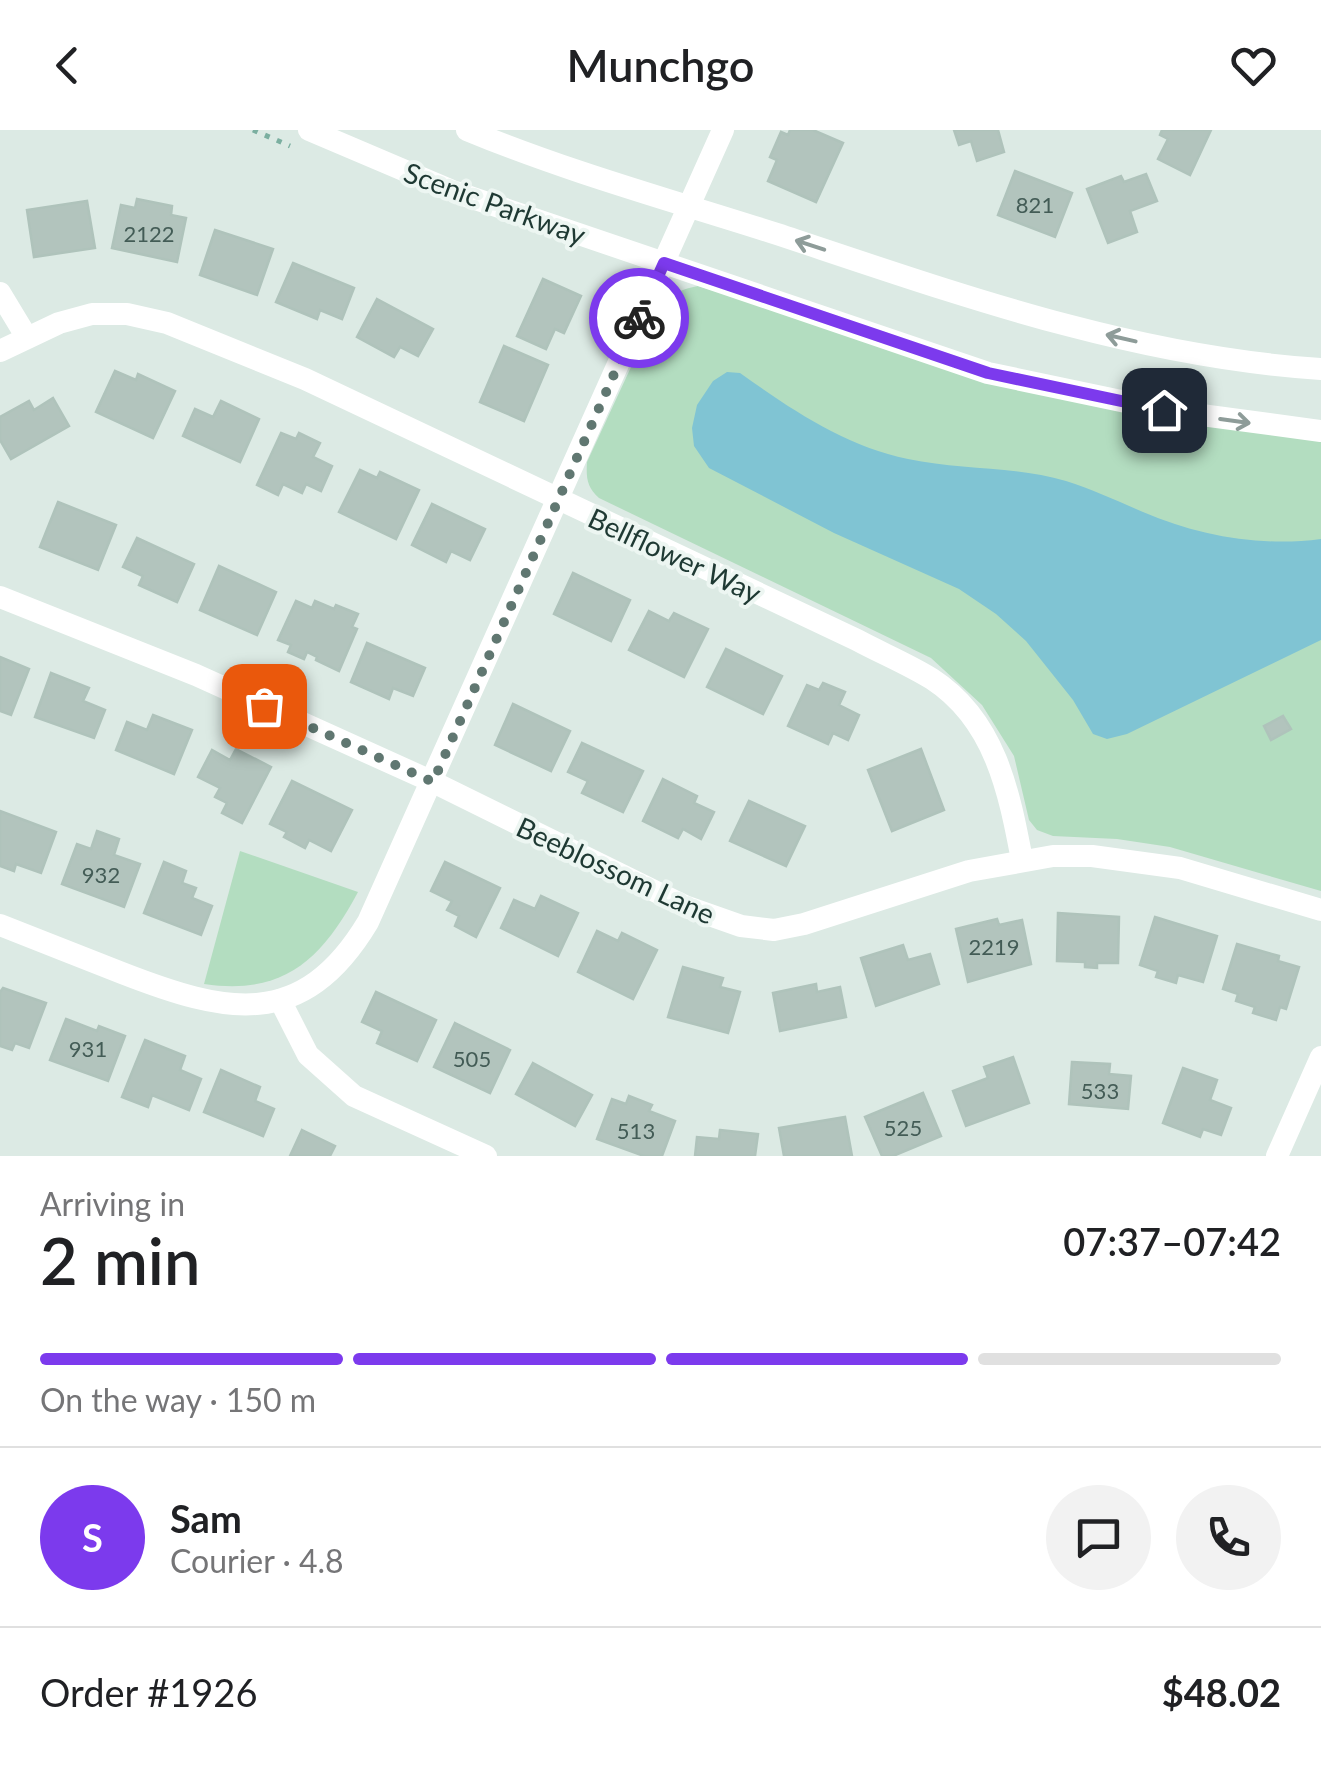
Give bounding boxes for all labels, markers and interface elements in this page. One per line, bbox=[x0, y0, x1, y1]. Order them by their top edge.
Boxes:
icon: back bbox=[40, 38, 95, 93]
text: Munchgo bbox=[567, 38, 755, 92]
icon: heart bbox=[1226, 38, 1281, 93]
street label: Scenic Parkway bbox=[400, 154, 591, 252]
house number: 821 bbox=[1016, 191, 1054, 218]
house number: 2122 bbox=[123, 220, 175, 247]
one-way arrow bbox=[795, 235, 826, 253]
courier bbox=[589, 268, 689, 368]
icon: bike bbox=[612, 291, 667, 346]
one-way arrow bbox=[1106, 328, 1138, 346]
pin bbox=[1122, 368, 1207, 453]
icon: home bbox=[1137, 383, 1192, 438]
one-way arrow bbox=[1218, 412, 1250, 430]
street label: Bellflower Way bbox=[583, 500, 767, 610]
pin bbox=[222, 664, 307, 749]
icon: bag bbox=[237, 679, 292, 734]
street label: Beeblossom Lane bbox=[512, 809, 720, 931]
house number: 932 bbox=[82, 861, 120, 888]
house number: 2219 bbox=[968, 933, 1020, 960]
house number: 931 bbox=[69, 1035, 107, 1062]
house number: 505 bbox=[453, 1045, 491, 1072]
house number: 533 bbox=[1081, 1077, 1119, 1104]
house number: 525 bbox=[884, 1114, 922, 1141]
house number: 513 bbox=[617, 1117, 655, 1144]
text: Arriving in bbox=[40, 1184, 185, 1223]
text: 07:37–07:42 bbox=[1063, 1218, 1281, 1264]
text: 2 min bbox=[40, 1221, 200, 1299]
text: On the way · 150 m bbox=[40, 1380, 316, 1419]
button: chat bbox=[1046, 1485, 1151, 1590]
button: phone bbox=[1176, 1485, 1281, 1590]
text: Sam bbox=[170, 1495, 242, 1541]
text: S bbox=[82, 1514, 103, 1560]
text: Courier · 4.8 bbox=[170, 1541, 344, 1580]
text: Order #1926 bbox=[40, 1669, 257, 1715]
text: $48.02 bbox=[1162, 1669, 1281, 1715]

